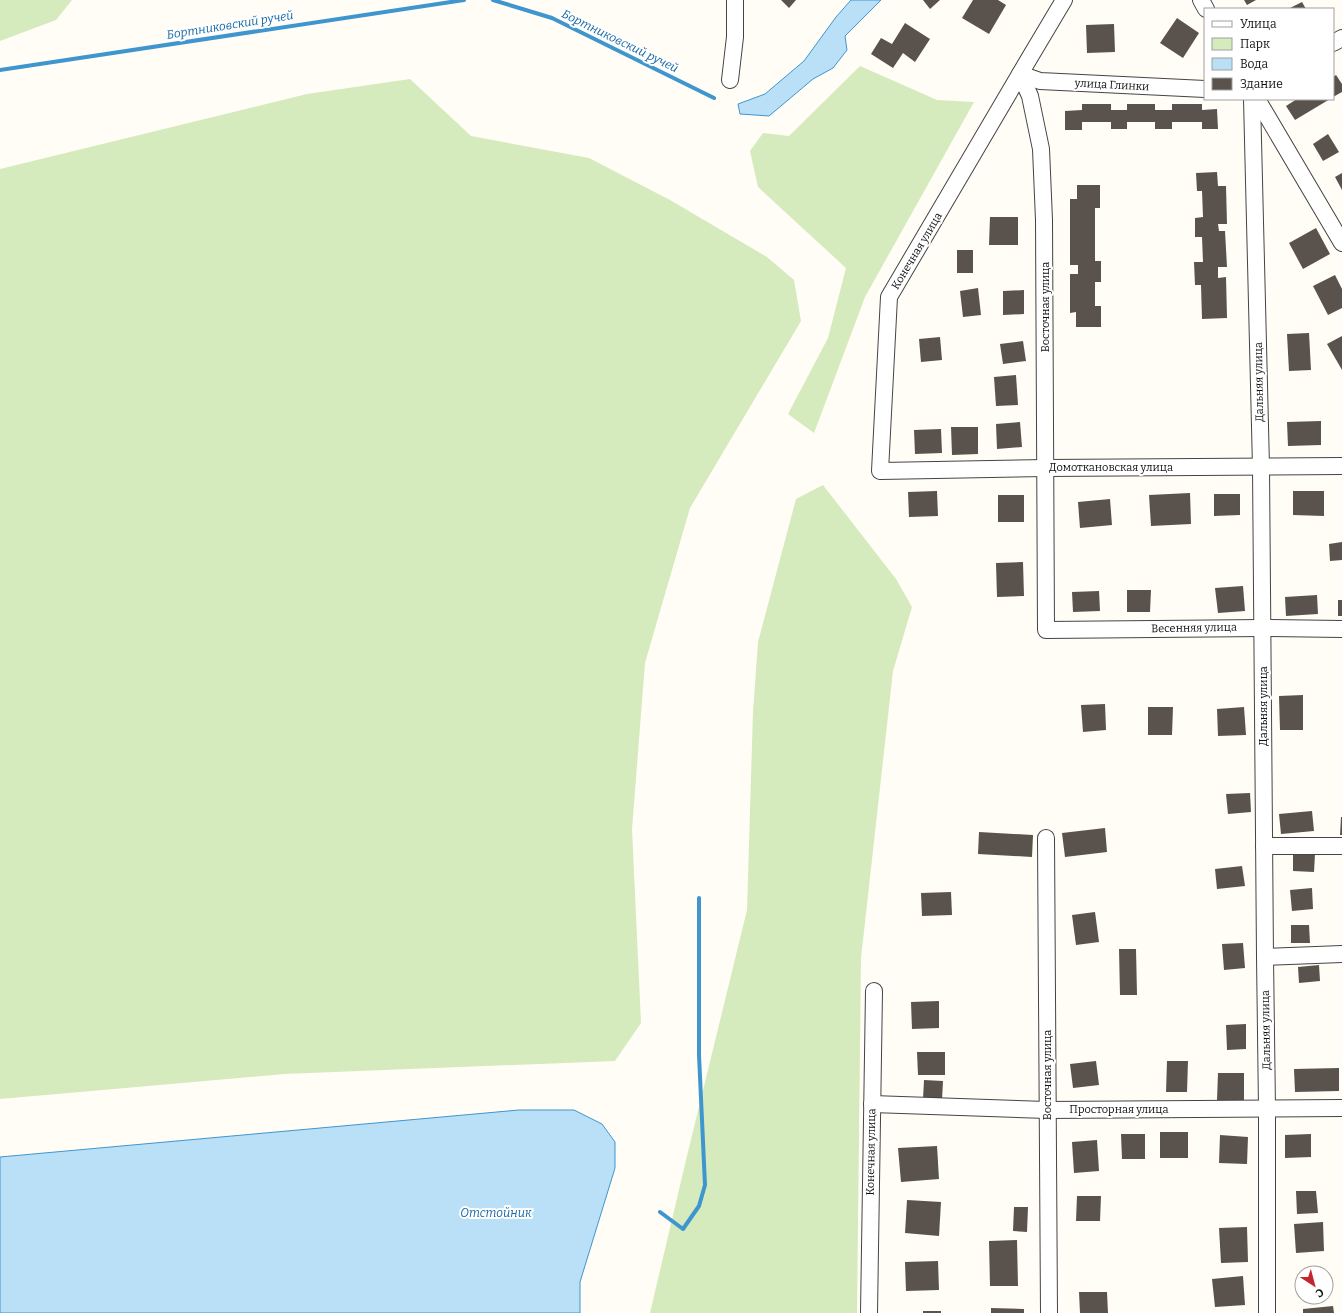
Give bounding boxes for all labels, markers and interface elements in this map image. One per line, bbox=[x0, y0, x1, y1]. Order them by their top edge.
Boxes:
water label: Бортниковский ручей bbox=[559, 7, 681, 75]
water label: Бортниковский ручей bbox=[166, 8, 294, 42]
legend bbox=[1204, 8, 1334, 100]
text: Улица bbox=[1240, 17, 1277, 31]
text: Парк bbox=[1240, 37, 1270, 51]
text: Вода bbox=[1240, 57, 1269, 71]
street label: улица Глинки bbox=[1073, 77, 1150, 93]
text: Здание bbox=[1240, 77, 1283, 91]
street label: Конечная улица bbox=[889, 210, 945, 292]
street label: Восточная улица bbox=[1039, 262, 1052, 352]
street label: Дальняя улица bbox=[1252, 342, 1266, 422]
street label: Домоткановская улица bbox=[1049, 461, 1173, 474]
street label: Весенняя улица bbox=[1151, 621, 1237, 635]
street label: Дальняя улица bbox=[1257, 666, 1270, 746]
street label: Дальняя улица bbox=[1259, 990, 1273, 1070]
street label: Восточная улица bbox=[1041, 1030, 1054, 1120]
street label: Просторная улица bbox=[1069, 1103, 1169, 1116]
street label: Конечная улица bbox=[864, 1108, 878, 1196]
water label: Отстойник bbox=[460, 1206, 532, 1220]
north arrow bbox=[1294, 1265, 1334, 1305]
text: С bbox=[1313, 1285, 1326, 1300]

